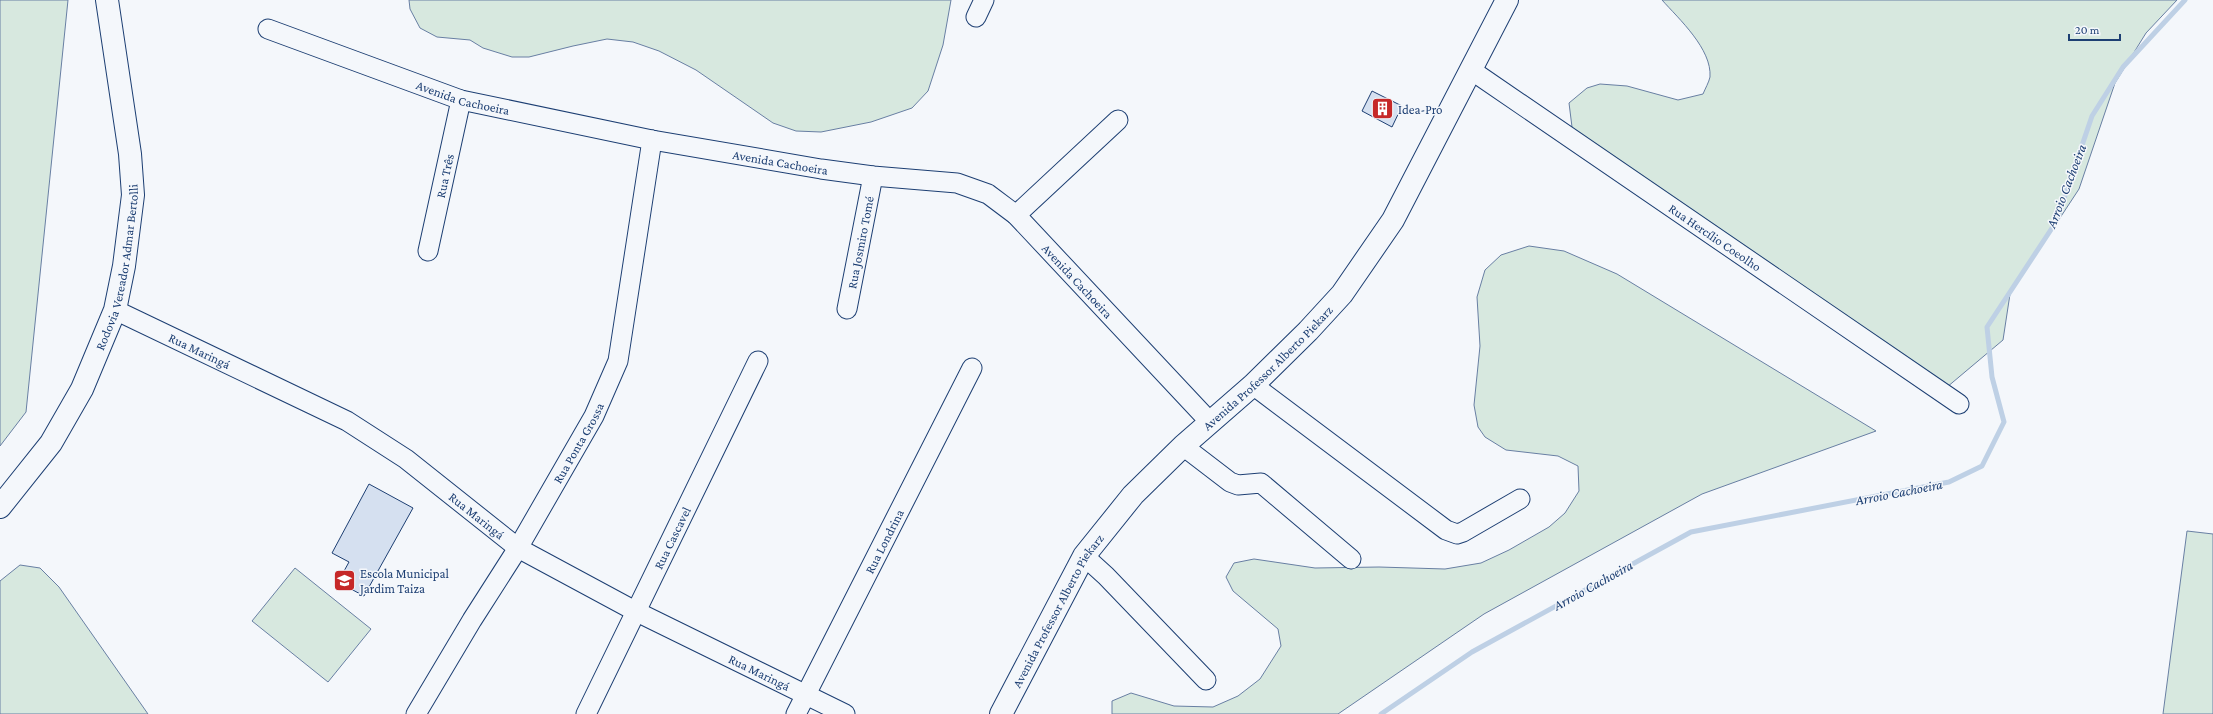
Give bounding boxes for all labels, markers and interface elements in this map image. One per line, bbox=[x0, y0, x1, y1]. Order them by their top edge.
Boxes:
scale bar bbox=[2069, 16, 2120, 42]
text: 20 m bbox=[2075, 23, 2100, 37]
street label: Avenida Cachoeira bbox=[414, 77, 511, 118]
building icon: Idea-Pro bbox=[1369, 96, 1395, 122]
place label: Idea-Pro bbox=[1398, 102, 1443, 117]
water label: Arroio Cachoeira bbox=[2042, 141, 2089, 231]
street label: Avenida Cachoeira bbox=[731, 147, 829, 178]
street label: Rua Três bbox=[433, 152, 457, 199]
street label: Rodovia Vereador Admar Bertolli bbox=[92, 183, 141, 352]
street label: Rua Josmiro Tomé bbox=[844, 194, 877, 290]
street label: Rua Hercílio Coeolho bbox=[1666, 201, 1764, 274]
street label: Avenida Cachoeira bbox=[1039, 241, 1116, 321]
street label: Avenida Professor Alberto Piekarz bbox=[1200, 302, 1336, 433]
street label: Rua Maringá bbox=[166, 330, 233, 372]
street label: Rua Ponta Grossa bbox=[550, 400, 607, 486]
water label: Arroio Cachoeira bbox=[1853, 476, 1944, 508]
street label: Rua Maringá bbox=[446, 489, 507, 542]
street label: Rua Cascavel bbox=[651, 504, 694, 572]
street label: Rua Londrina bbox=[862, 507, 907, 576]
street label: Avenida Professor Alberto Piekarz bbox=[1009, 531, 1107, 690]
water label: Arroio Cachoeira bbox=[1550, 556, 1636, 614]
place label: Escola Municipal Jardim Taiza bbox=[359, 566, 450, 596]
school or university icon: Escola Municipal Jardim Taiza bbox=[331, 567, 357, 593]
street label: Rua Maringá bbox=[726, 651, 792, 694]

